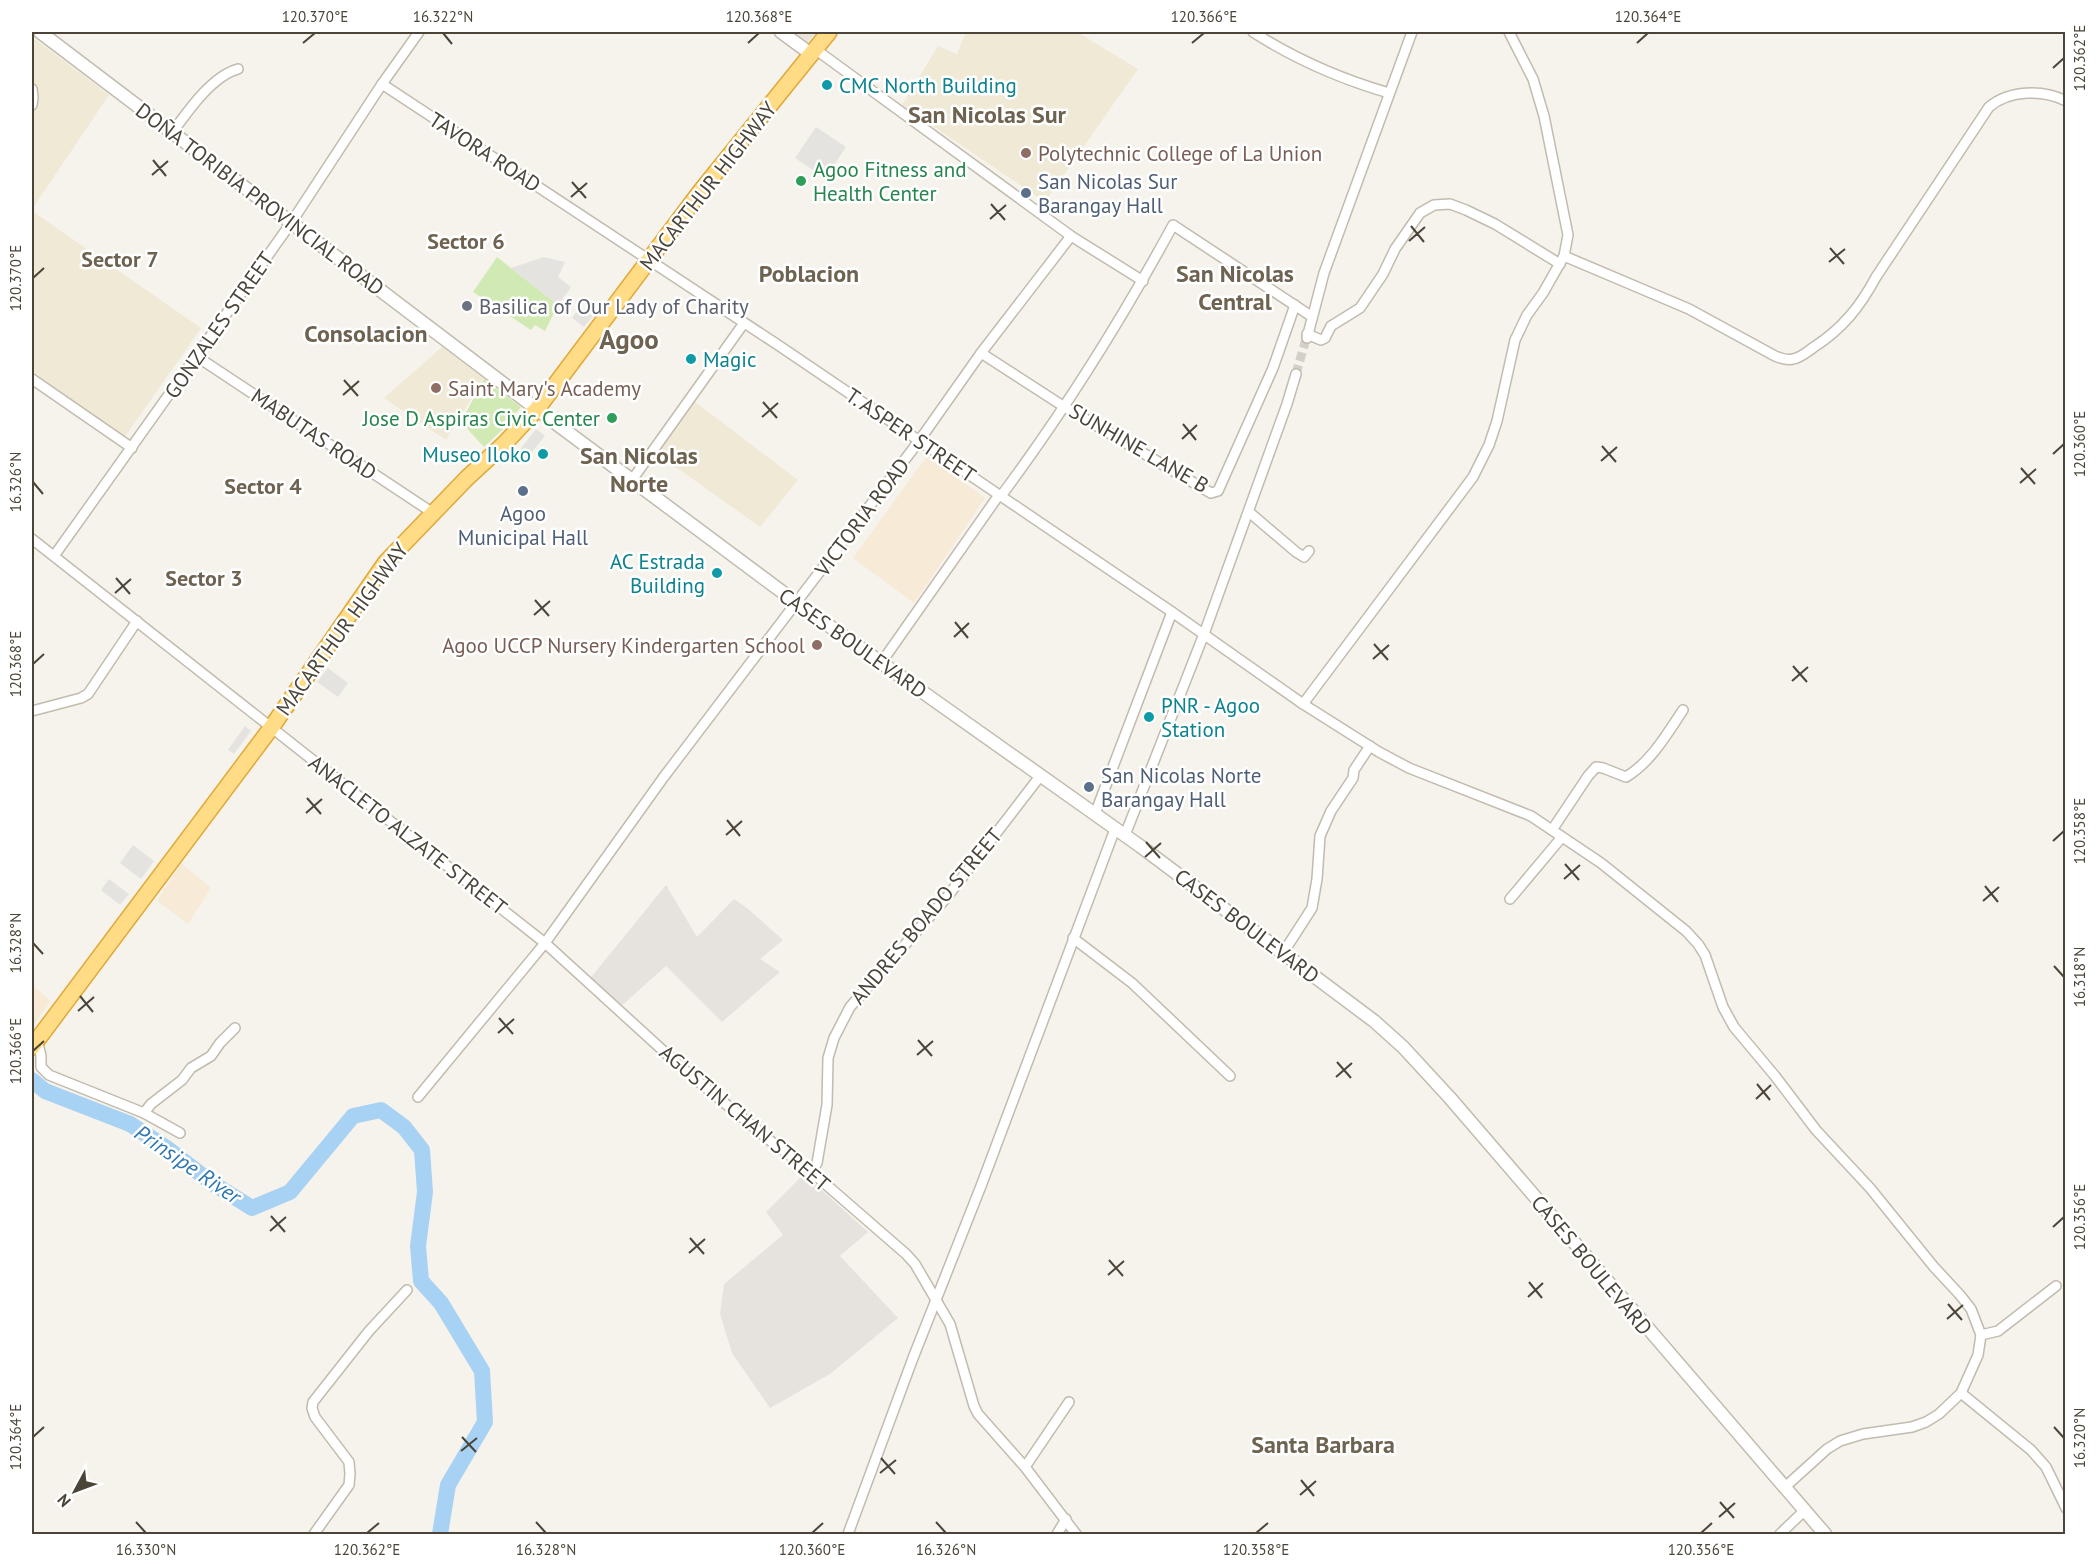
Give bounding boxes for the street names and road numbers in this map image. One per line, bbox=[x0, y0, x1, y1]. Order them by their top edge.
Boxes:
street label: MACARTHUR HIGHWAY bbox=[634, 96, 783, 276]
street label: DOÑA TORIBIA PROVINCIAL ROAD bbox=[130, 97, 390, 301]
street label: TAVORA ROAD bbox=[424, 106, 546, 198]
street label: GONZALES STREET bbox=[158, 246, 280, 404]
street label: MABUTAS ROAD bbox=[246, 382, 382, 486]
street label: T. ASPER STREET bbox=[841, 382, 982, 489]
street label: SUNHINE LANE B bbox=[1064, 397, 1214, 499]
street label: VICTORIA ROAD bbox=[808, 452, 915, 582]
street label: MACARTHUR HIGHWAY bbox=[270, 537, 414, 721]
street label: CASES BOULEVARD bbox=[774, 582, 932, 704]
street label: ANACLETO ALZATE STREET bbox=[303, 749, 513, 921]
street label: ANDRES BOADO STREET bbox=[844, 822, 1008, 1010]
street label: CASES BOULEVARD bbox=[1169, 863, 1325, 989]
street label: AGUSTIN CHAN STREET bbox=[654, 1039, 836, 1198]
street label: CASES BOULEVARD bbox=[1525, 1189, 1659, 1341]

